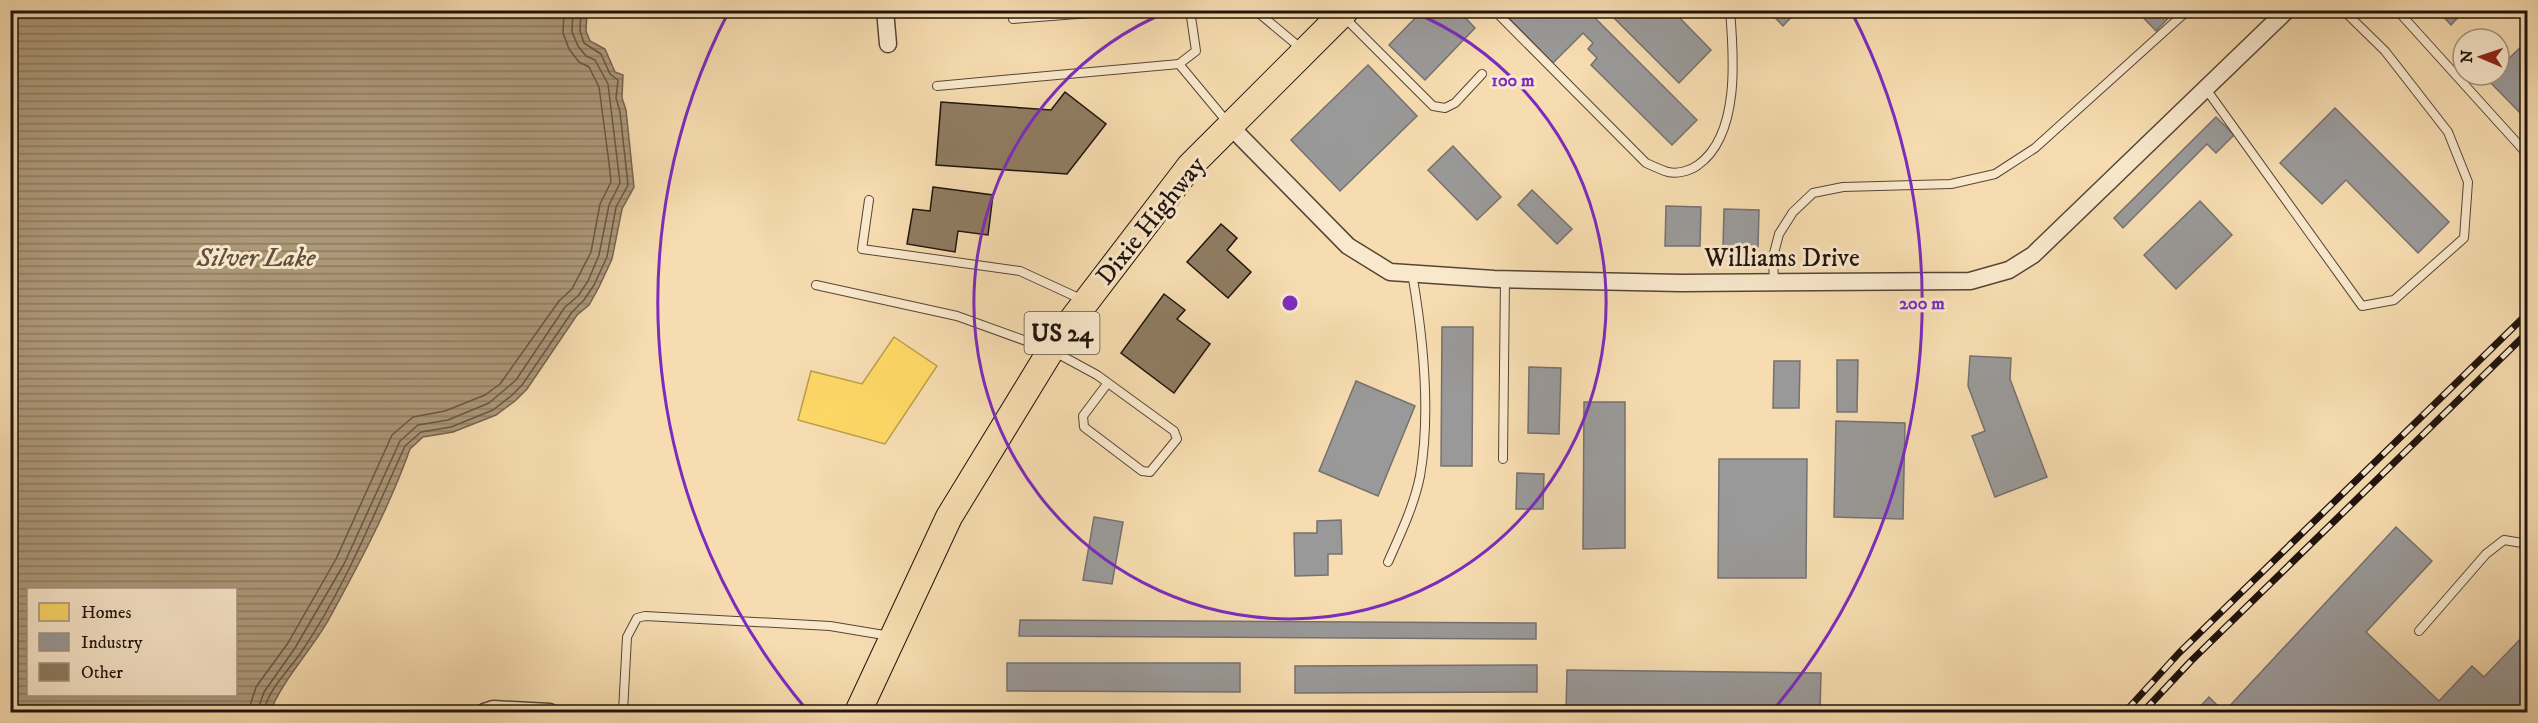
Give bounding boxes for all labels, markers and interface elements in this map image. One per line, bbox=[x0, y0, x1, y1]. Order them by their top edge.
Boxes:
north arrow bbox=[2451, 27, 2511, 87]
text: N bbox=[2457, 50, 2477, 63]
text: 100 m bbox=[1491, 70, 1535, 92]
street label: Dixie Highway bbox=[1089, 149, 1214, 292]
water label: Silver Lake bbox=[196, 241, 316, 275]
street label: Williams Drive bbox=[1703, 242, 1860, 275]
centre of rings bbox=[1280, 293, 1300, 313]
text: 200 m bbox=[1899, 293, 1945, 315]
road number: US 24 bbox=[1024, 312, 1100, 354]
legend bbox=[27, 588, 237, 696]
text: Homes bbox=[81, 602, 132, 624]
text: Industry bbox=[81, 632, 143, 654]
text: Other bbox=[81, 662, 123, 684]

